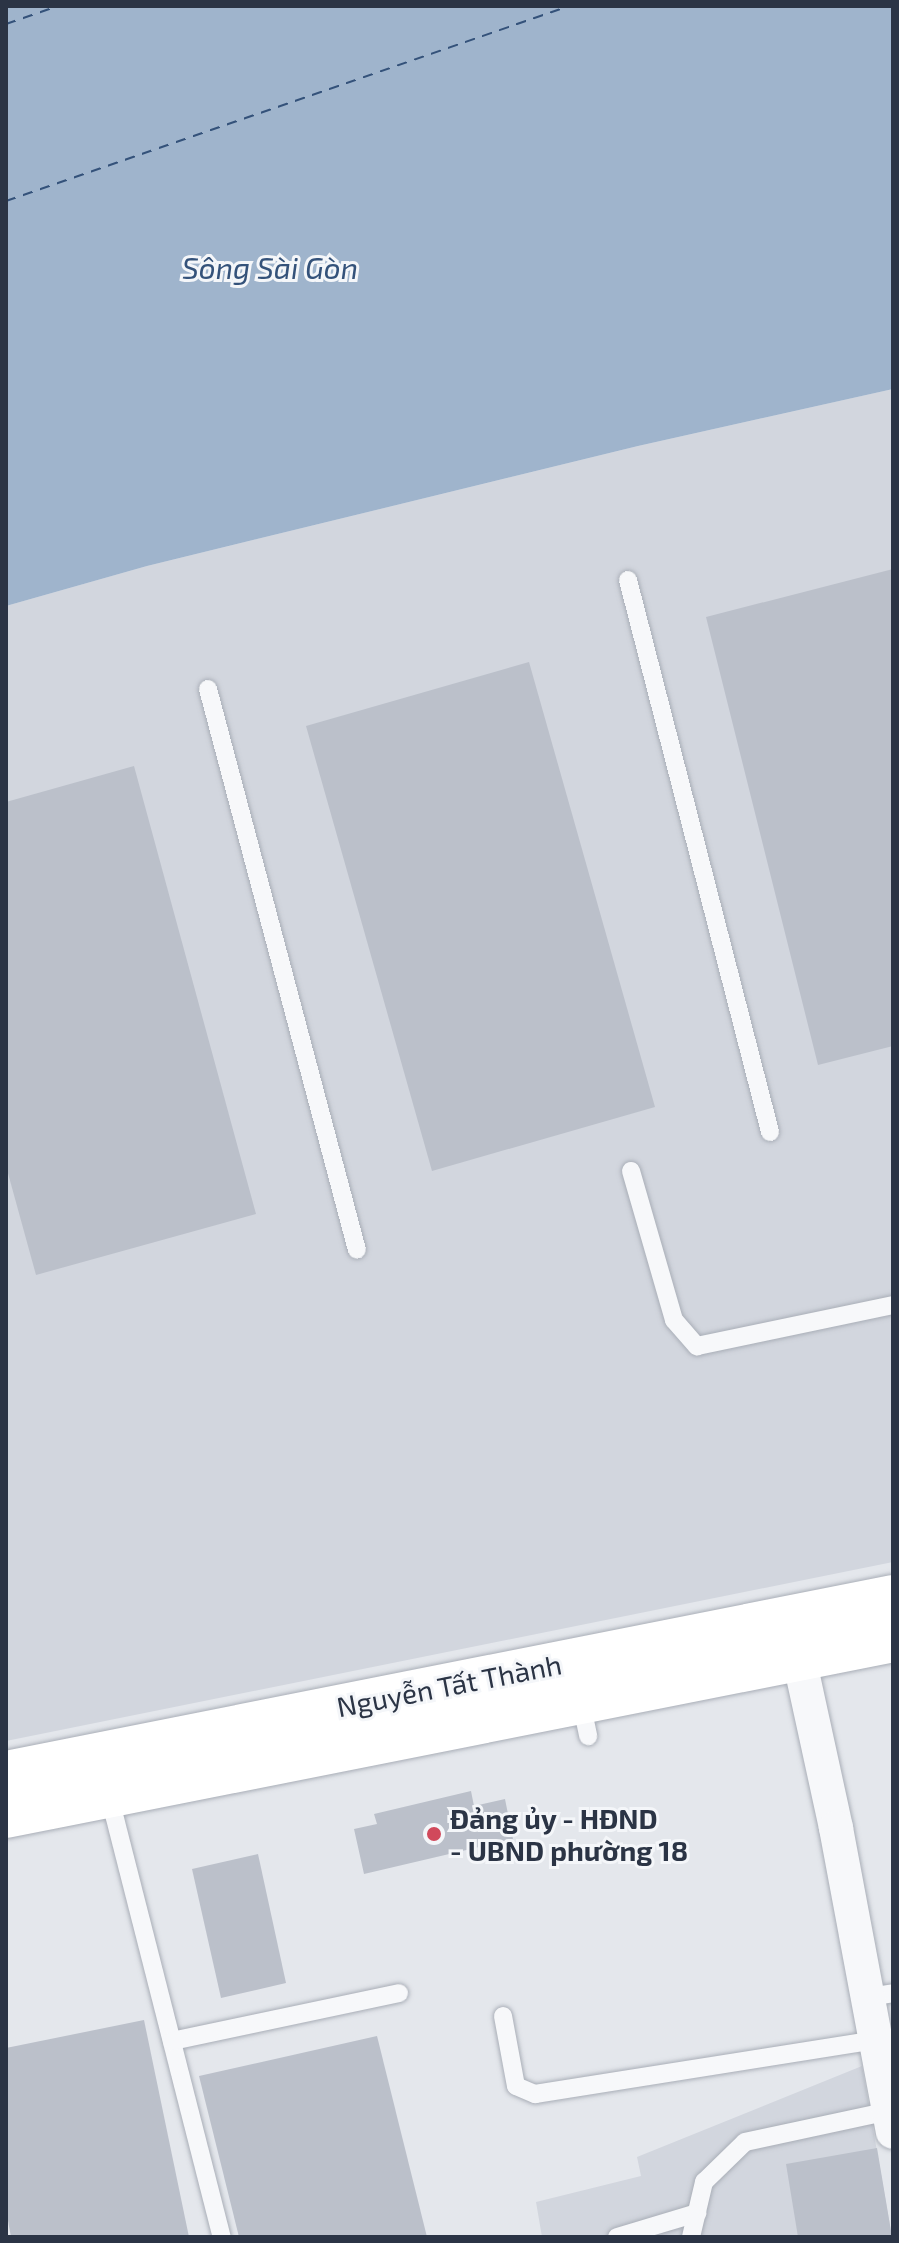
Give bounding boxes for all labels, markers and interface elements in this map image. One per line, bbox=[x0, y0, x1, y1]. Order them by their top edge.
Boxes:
water label: Sông Sài Gòn bbox=[182, 249, 358, 285]
street label: Nguyễn Tất Thành bbox=[333, 1647, 565, 1723]
place label: Đảng ủy - HĐND - UBND phường 18 bbox=[450, 1801, 688, 1867]
marker: Đảng ủy - HĐND - UBND phường 18 bbox=[425, 1825, 443, 1843]

